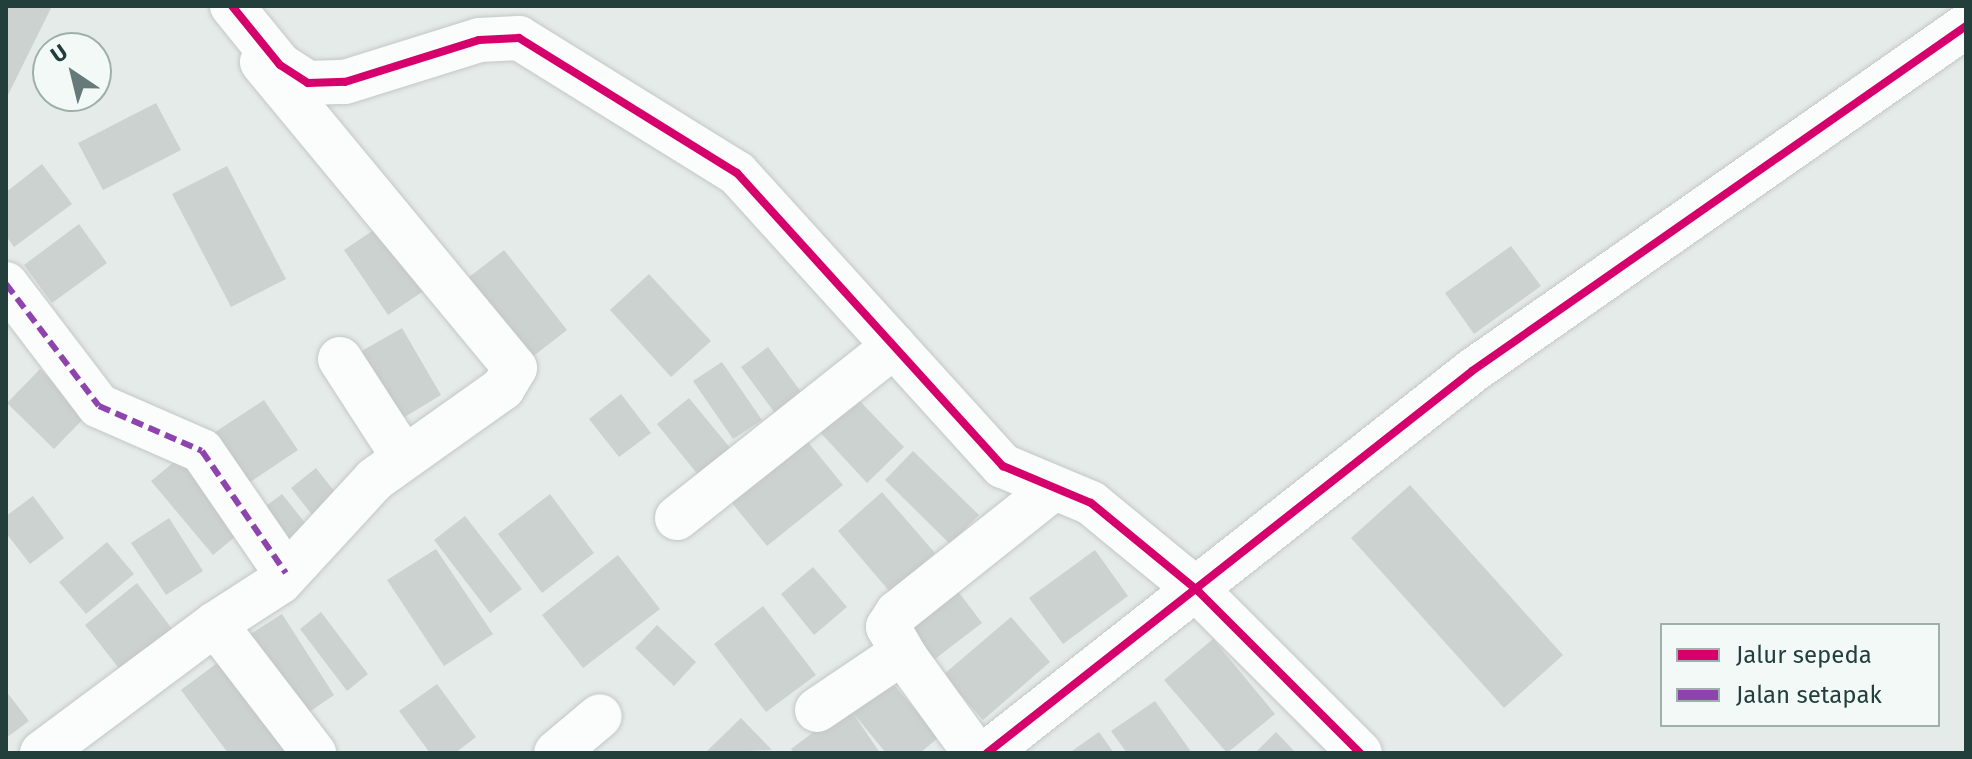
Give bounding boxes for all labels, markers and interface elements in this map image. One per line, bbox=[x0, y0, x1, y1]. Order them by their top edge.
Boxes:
north arrow bbox=[32, 32, 112, 112]
text: U bbox=[45, 38, 73, 69]
legend bbox=[1660, 623, 1940, 727]
text: Jalur sepeda bbox=[1736, 641, 1872, 669]
text: Jalan setapak bbox=[1736, 681, 1882, 709]

